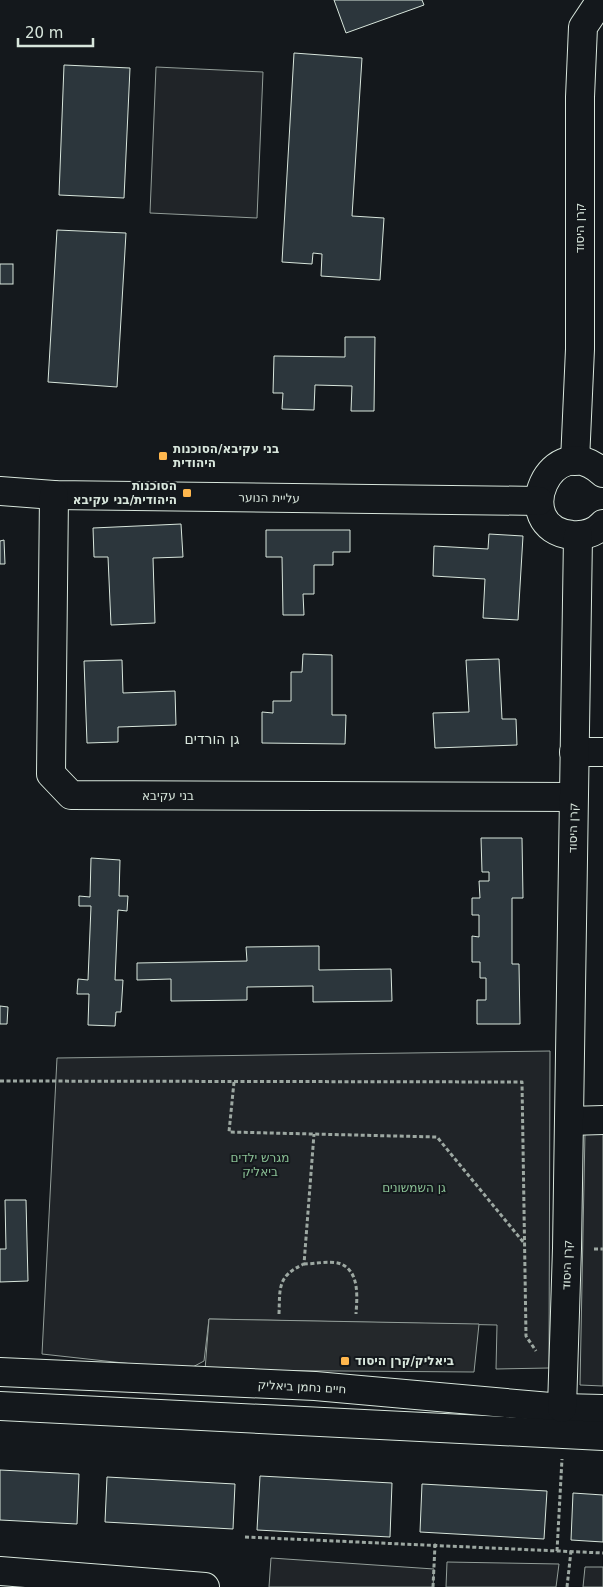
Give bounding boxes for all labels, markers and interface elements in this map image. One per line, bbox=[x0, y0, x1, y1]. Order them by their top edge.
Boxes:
scale bar bbox=[18, 15, 92, 47]
text: 20 m bbox=[25, 24, 63, 42]
street label: קרן היסוד bbox=[573, 203, 587, 253]
place label: בני עקיבא/הסוכנות היהודית bbox=[173, 442, 279, 470]
marker: בני עקיבא/הסוכנות היהודית bbox=[157, 450, 169, 462]
place label: הסוכנות היהודית/בני עקיבא bbox=[73, 479, 177, 507]
marker: הסוכנות היהודית/בני עקיבא bbox=[181, 487, 193, 499]
street label: עליית הנוער bbox=[238, 490, 300, 506]
district label: גן הורדים bbox=[185, 731, 240, 747]
street label: בני עקיבא bbox=[142, 789, 194, 803]
street label: קרן היסוד bbox=[566, 803, 580, 853]
park label: מגרש ילדים ביאליק bbox=[231, 1151, 289, 1179]
park label: גן השמשונים bbox=[382, 1181, 446, 1195]
street label: קרן היסוד bbox=[559, 1240, 575, 1290]
place label: ביאליק/קרן היסוד bbox=[355, 1354, 454, 1368]
marker: ביאליק/קרן היסוד bbox=[339, 1355, 351, 1367]
street label: חיים נחמן ביאליק bbox=[257, 1378, 347, 1396]

